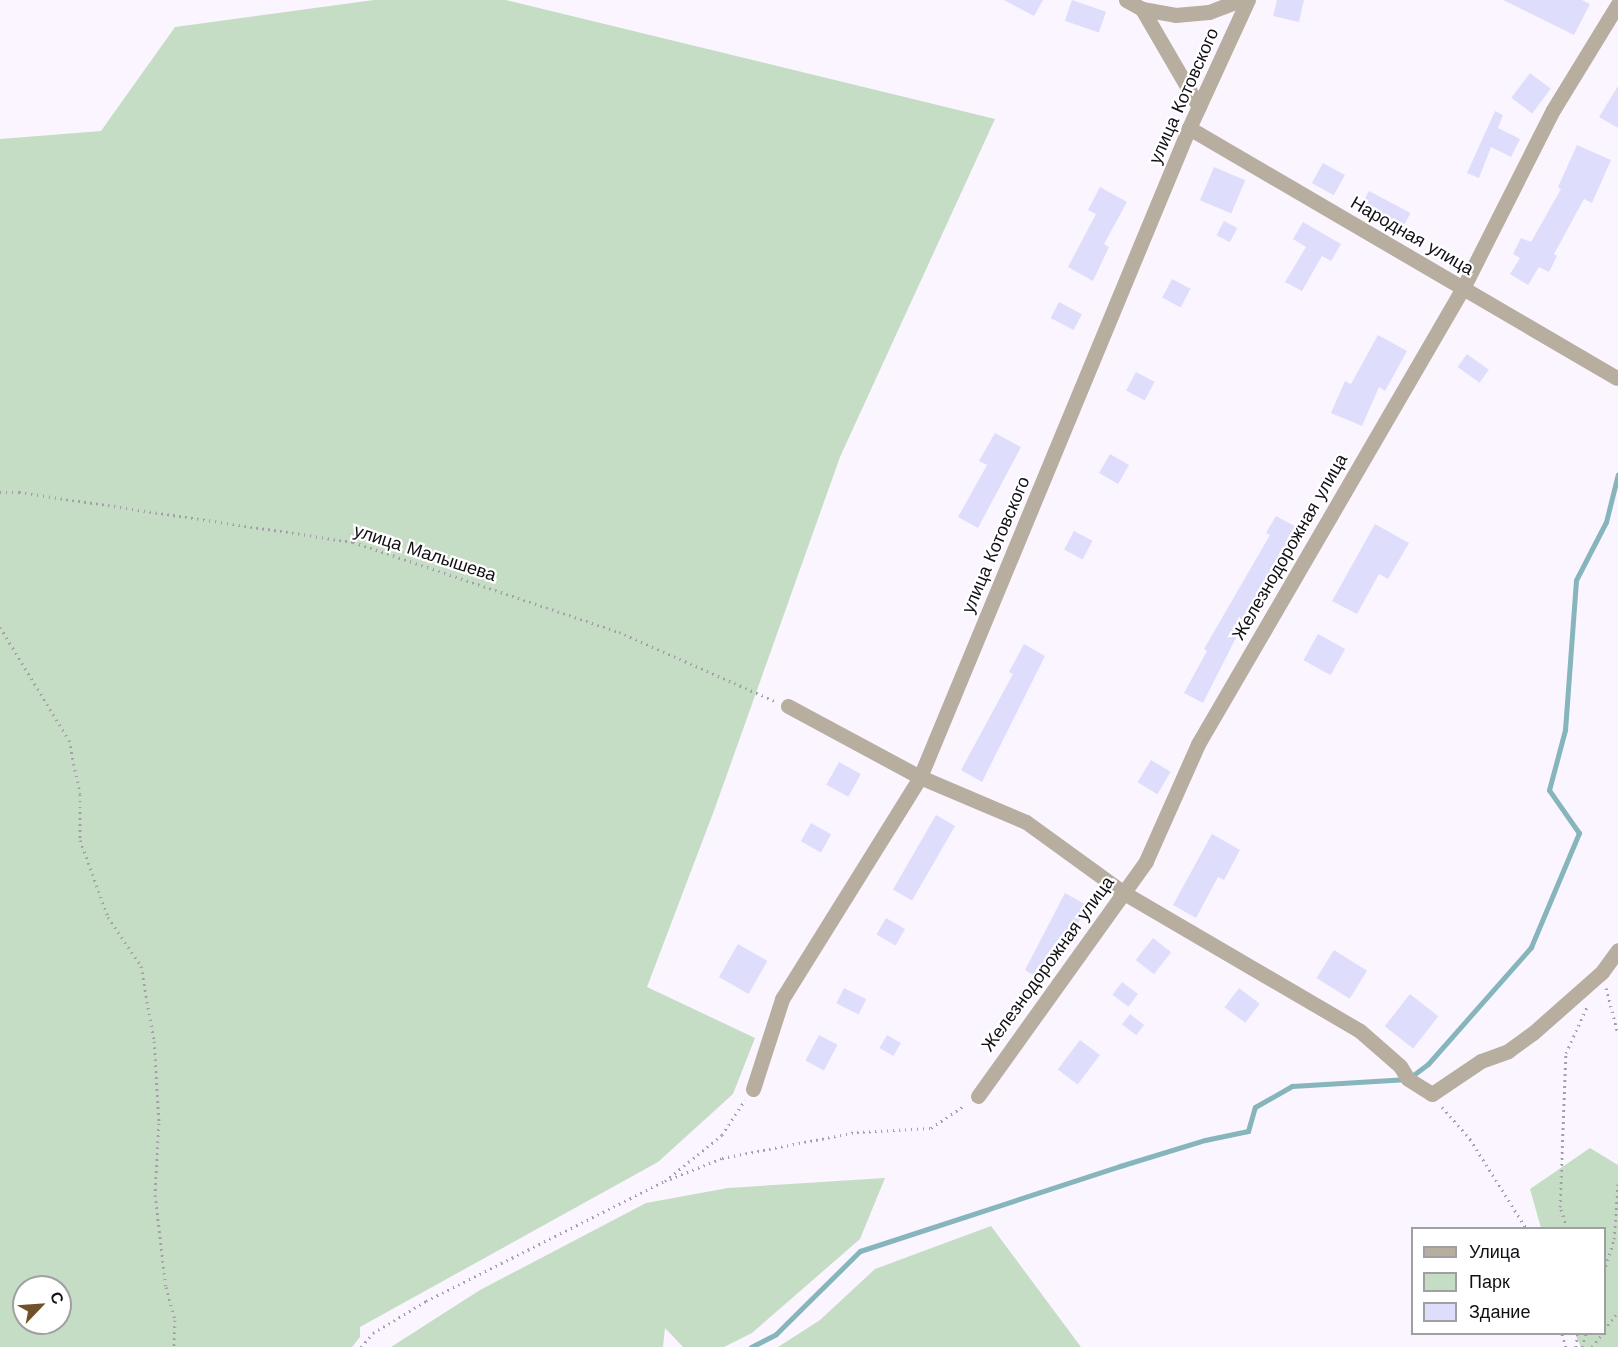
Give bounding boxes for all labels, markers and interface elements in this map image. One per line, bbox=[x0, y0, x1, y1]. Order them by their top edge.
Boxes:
street label: улица Котовского bbox=[1144, 25, 1224, 167]
street label: Народная улица bbox=[1347, 192, 1477, 280]
street label: Железнодорожная улица bbox=[1228, 450, 1352, 644]
street label: улица Котовского bbox=[957, 473, 1035, 617]
street label: улица Малышева bbox=[351, 520, 499, 586]
street label: Железнодорожная улица bbox=[977, 872, 1119, 1056]
legend bbox=[1411, 1227, 1606, 1335]
text: Улица bbox=[1469, 1241, 1520, 1262]
text: Парк bbox=[1469, 1271, 1510, 1292]
north arrow bbox=[12, 1275, 72, 1335]
text: С bbox=[46, 1289, 68, 1307]
text: Здание bbox=[1469, 1301, 1530, 1322]

